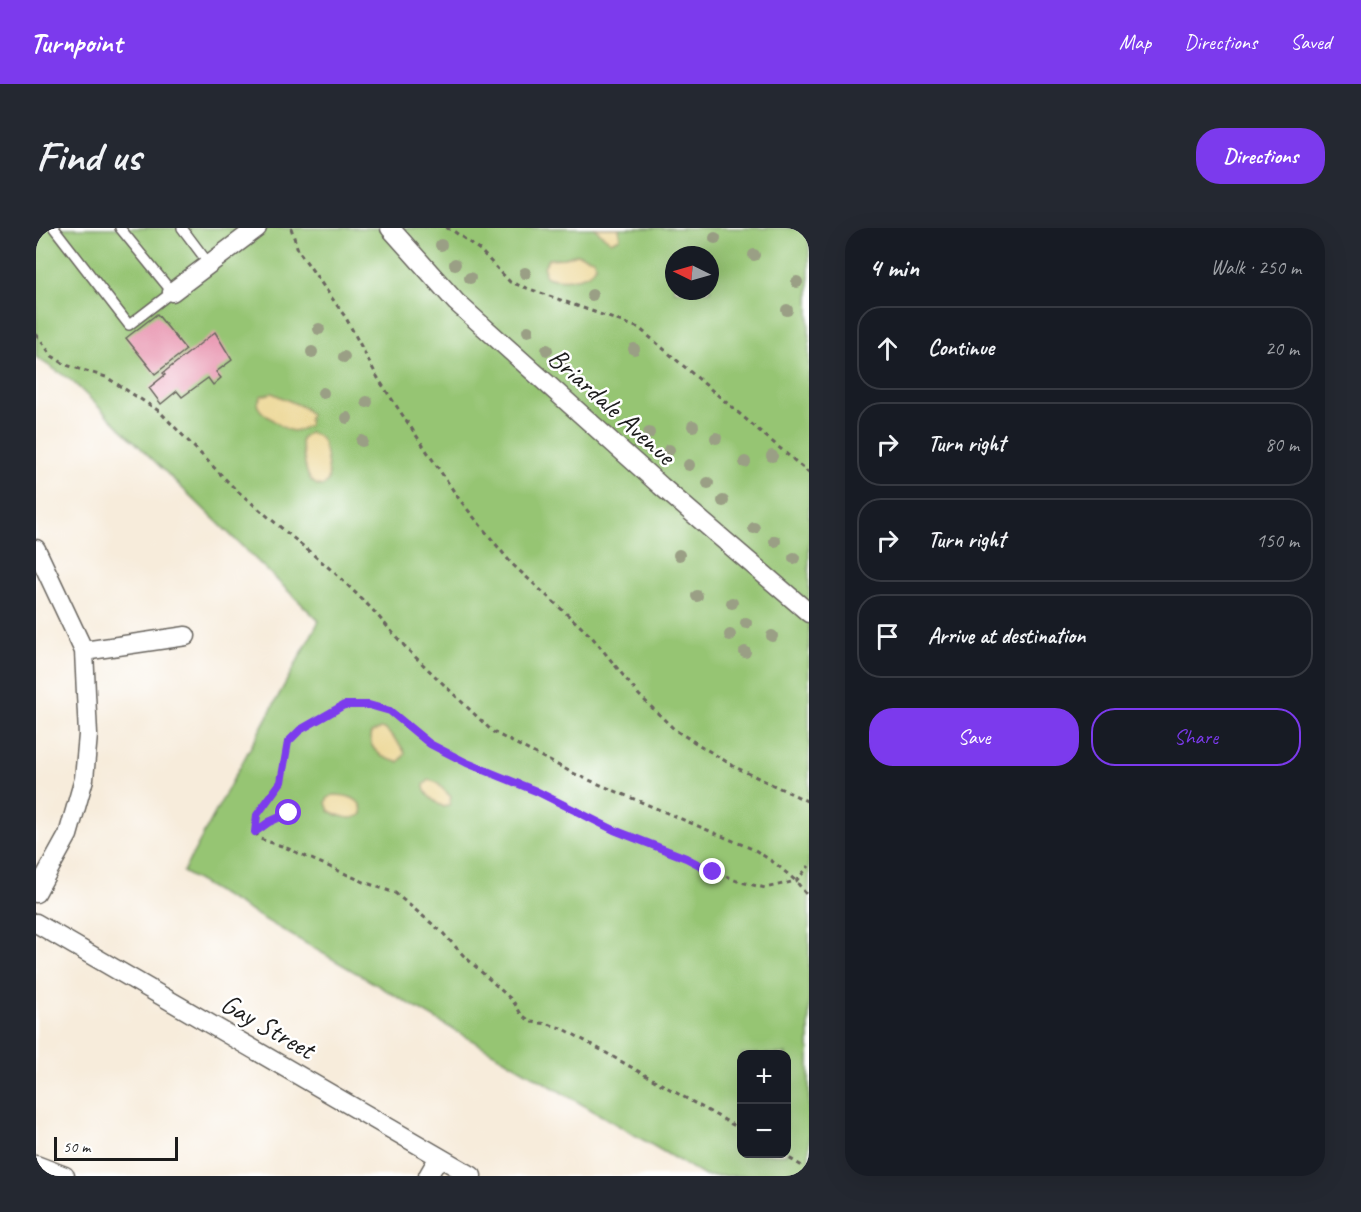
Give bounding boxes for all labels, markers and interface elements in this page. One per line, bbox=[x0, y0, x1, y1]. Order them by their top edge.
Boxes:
text: Turnpoint bbox=[30, 25, 122, 60]
text: Map bbox=[1119, 29, 1151, 55]
text: Directions bbox=[1184, 29, 1257, 55]
text: Saved bbox=[1290, 29, 1331, 55]
button: Directions bbox=[1196, 128, 1325, 184]
text: Find us bbox=[36, 130, 141, 183]
north arrow bbox=[665, 246, 719, 300]
text: 4 min bbox=[869, 251, 919, 284]
text: Walk · 250 m bbox=[1211, 255, 1301, 280]
icon: ahead bbox=[871, 332, 904, 365]
text: Continue bbox=[928, 334, 994, 362]
text: 20 m bbox=[1265, 336, 1299, 361]
street label: Briardale Avenue bbox=[541, 340, 684, 473]
icon: right bbox=[871, 428, 904, 461]
text: Turn right bbox=[928, 430, 1005, 458]
text: 80 m bbox=[1265, 432, 1299, 457]
icon: right bbox=[871, 524, 904, 557]
text: Turn right bbox=[928, 526, 1005, 554]
text: 150 m bbox=[1256, 528, 1299, 553]
icon: arrive bbox=[871, 620, 904, 653]
text: Arrive at destination bbox=[928, 622, 1085, 650]
button: Save bbox=[869, 708, 1079, 766]
button: Share bbox=[1091, 708, 1301, 766]
route start bbox=[275, 799, 301, 825]
route end bbox=[699, 858, 725, 884]
street label: Gay Street bbox=[215, 985, 323, 1068]
map controls bbox=[737, 1050, 791, 1158]
button: + bbox=[737, 1050, 791, 1104]
button: − bbox=[737, 1104, 791, 1158]
scale bar bbox=[54, 1134, 178, 1162]
text: 50 m bbox=[63, 1137, 90, 1157]

